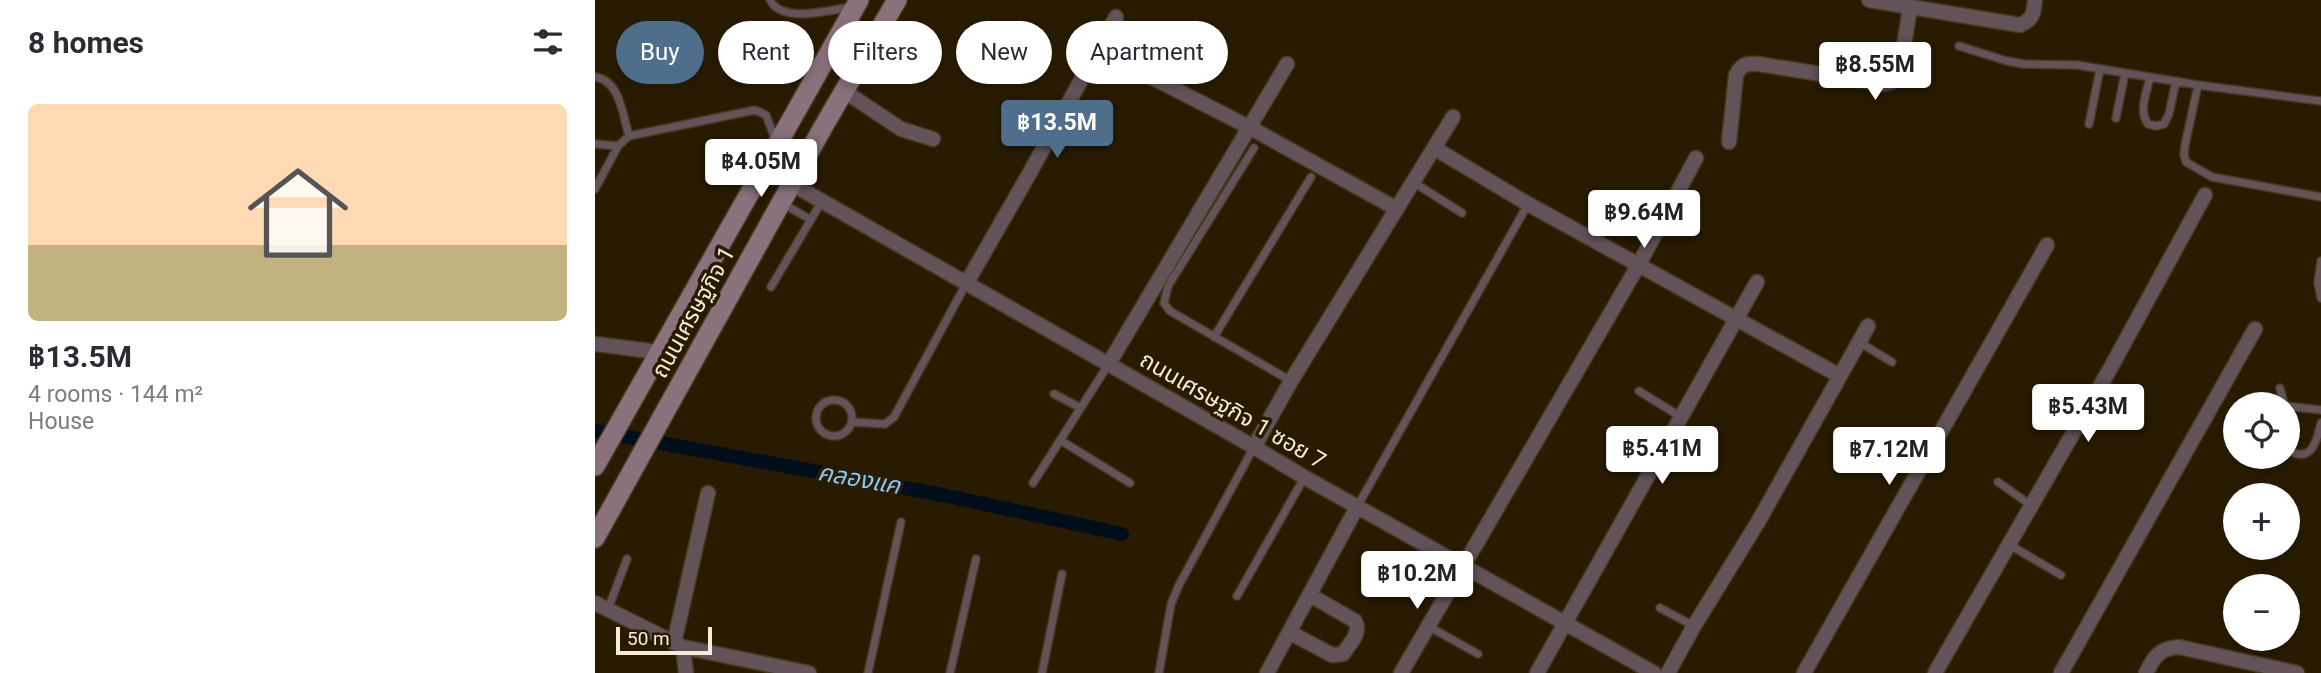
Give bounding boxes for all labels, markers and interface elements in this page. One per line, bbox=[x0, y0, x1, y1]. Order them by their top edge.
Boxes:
chip: Buy bbox=[616, 21, 704, 84]
chip: Rent bbox=[718, 21, 814, 84]
chip: Filters bbox=[828, 21, 942, 84]
chip: New bbox=[956, 21, 1052, 84]
chip: Apartment bbox=[1066, 21, 1228, 84]
icon: filters bbox=[529, 23, 567, 61]
text: 8 homes bbox=[28, 25, 144, 60]
pin: ฿8.55M bbox=[1818, 42, 1932, 102]
text: ฿8.55M bbox=[1835, 51, 1915, 78]
pin: ฿13.5M bbox=[1000, 100, 1114, 160]
text: ฿13.5M bbox=[1017, 109, 1097, 136]
pin: ฿4.05M bbox=[704, 140, 818, 199]
text: ฿4.05M bbox=[721, 148, 801, 175]
icon: home bbox=[235, 150, 361, 276]
pin: ฿9.64M bbox=[1587, 190, 1701, 250]
text: ฿9.64M bbox=[1604, 199, 1684, 226]
street label: ถนนเศรษฐกิจ 1 bbox=[646, 242, 741, 383]
text: ฿13.5M bbox=[28, 339, 132, 374]
street label: ถนนเศรษฐกิจ 1 ซอย 7 bbox=[1135, 346, 1331, 475]
text: 4 rooms · 144 m² bbox=[28, 381, 203, 408]
pin: ฿5.43M bbox=[2031, 384, 2145, 444]
map controls bbox=[2223, 392, 2300, 651]
button: locate bbox=[2223, 392, 2300, 469]
text: ฿5.43M bbox=[2048, 393, 2128, 420]
text: House bbox=[28, 408, 94, 435]
pin: ฿5.41M bbox=[1605, 426, 1719, 486]
pin: ฿7.12M bbox=[1832, 428, 1946, 487]
text: ฿5.41M bbox=[1622, 435, 1702, 462]
text: ฿7.12M bbox=[1849, 436, 1929, 463]
water label: คลองแค bbox=[816, 458, 904, 500]
button: + bbox=[2223, 483, 2300, 560]
pin: ฿10.2M bbox=[1360, 552, 1474, 611]
text: ฿10.2M bbox=[1377, 560, 1457, 587]
button: − bbox=[2223, 574, 2300, 651]
scale bar bbox=[616, 624, 712, 656]
text: 50 m bbox=[627, 627, 670, 650]

